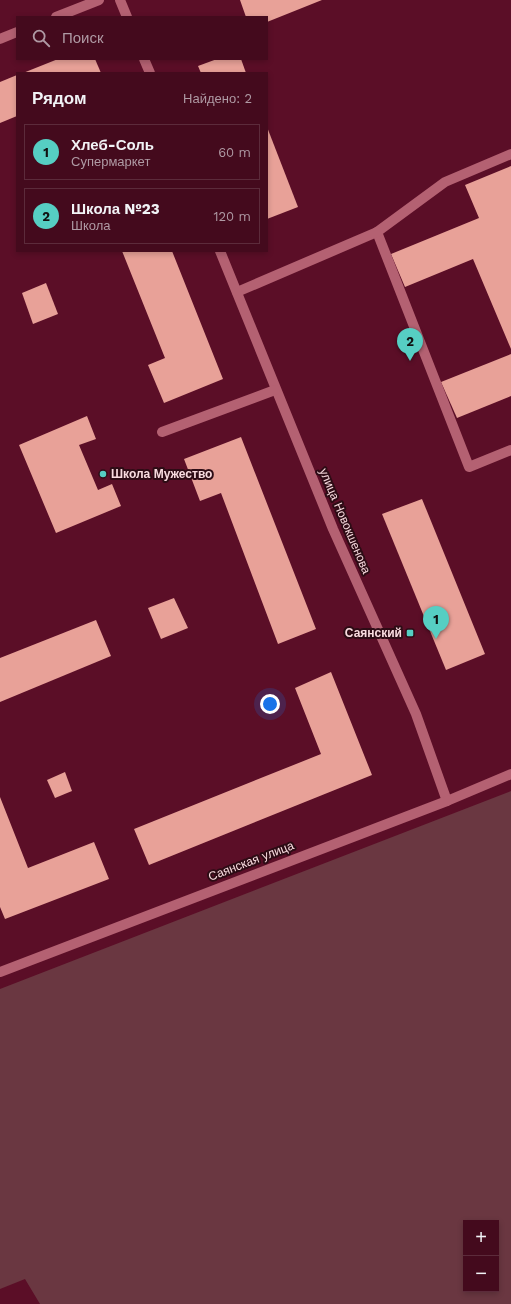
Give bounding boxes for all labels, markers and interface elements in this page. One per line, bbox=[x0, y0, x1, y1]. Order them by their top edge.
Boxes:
search box bbox=[16, 16, 268, 60]
icon: search bbox=[30, 27, 52, 49]
text: Поиск bbox=[62, 29, 104, 47]
text: Рядом bbox=[32, 88, 87, 108]
text: Найдено: 2 bbox=[183, 91, 252, 106]
text: Хлеб-Соль bbox=[71, 136, 154, 154]
text: 1 bbox=[43, 145, 49, 160]
text: 60 m bbox=[218, 145, 251, 160]
text: Супермаркет bbox=[71, 154, 150, 169]
text: Школа №23 bbox=[71, 200, 160, 218]
text: 2 bbox=[42, 209, 50, 224]
text: 120 m bbox=[213, 209, 251, 224]
text: Школа bbox=[71, 218, 111, 233]
pin: 2 bbox=[397, 328, 423, 361]
street label: улица Новокшенова bbox=[316, 466, 374, 576]
place label: Школа Мужество bbox=[111, 467, 212, 481]
marker: Школа Мужество bbox=[98, 469, 108, 479]
pin: 1 bbox=[423, 606, 449, 639]
place label: Саянский bbox=[345, 626, 402, 640]
marker: Саянский bbox=[405, 628, 415, 638]
your location bbox=[260, 694, 280, 714]
street label: Саянская улица bbox=[206, 838, 296, 884]
map controls bbox=[463, 1220, 499, 1292]
button: + bbox=[463, 1220, 499, 1256]
button: − bbox=[463, 1256, 499, 1292]

